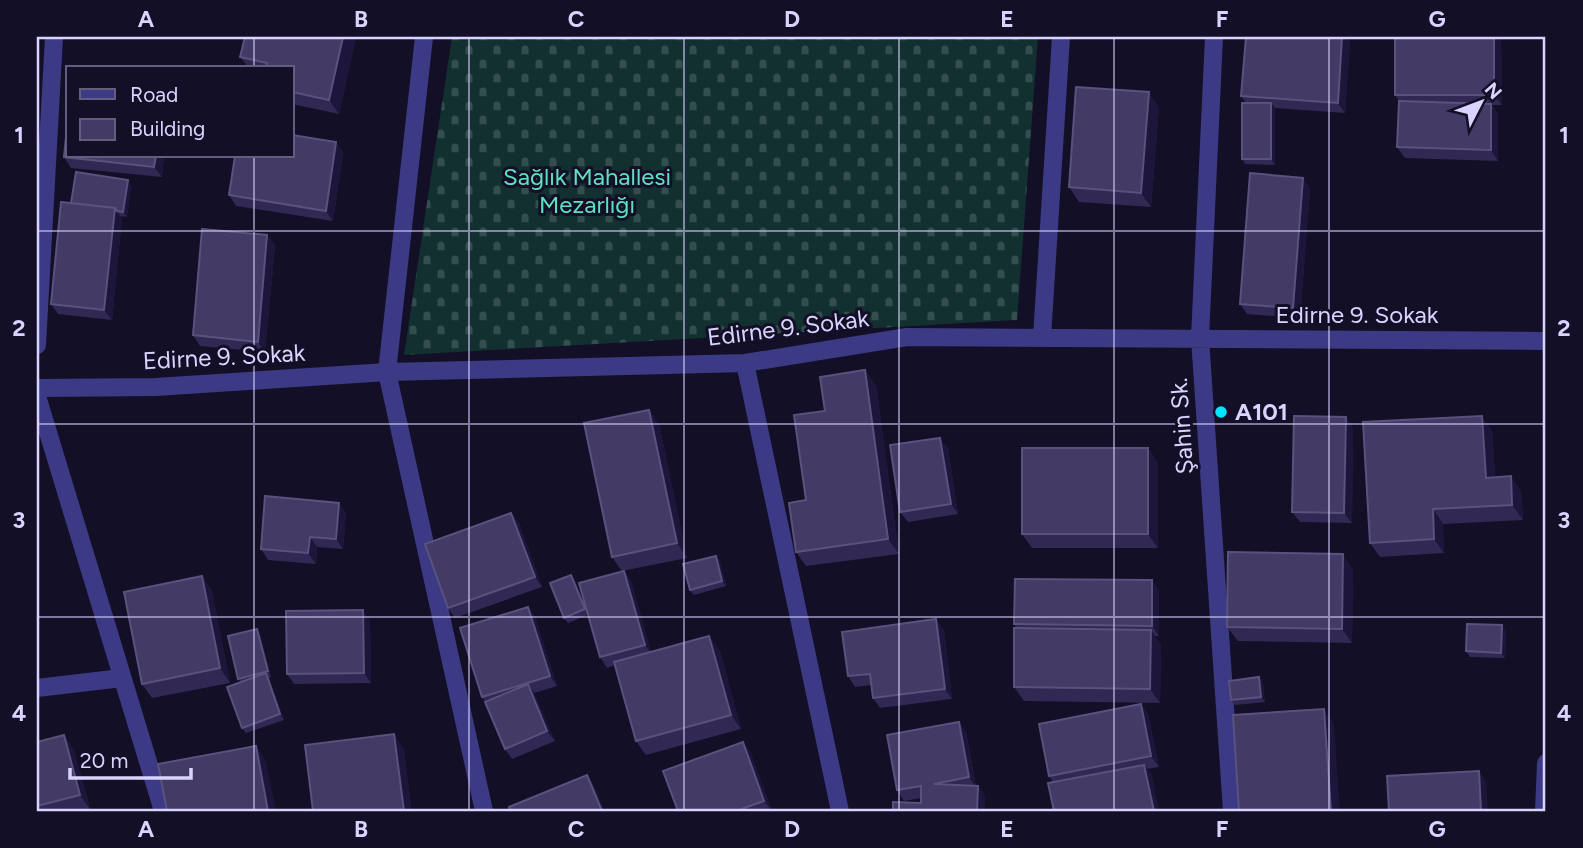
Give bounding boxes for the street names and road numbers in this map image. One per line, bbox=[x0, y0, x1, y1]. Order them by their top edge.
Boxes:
street label: Edirne 9. Sokak bbox=[1276, 300, 1439, 329]
street label: Edirne 9. Sokak bbox=[705, 303, 871, 352]
street label: Edirne 9. Sokak bbox=[142, 338, 306, 375]
street label: Şahin Sk. bbox=[1164, 377, 1199, 475]

